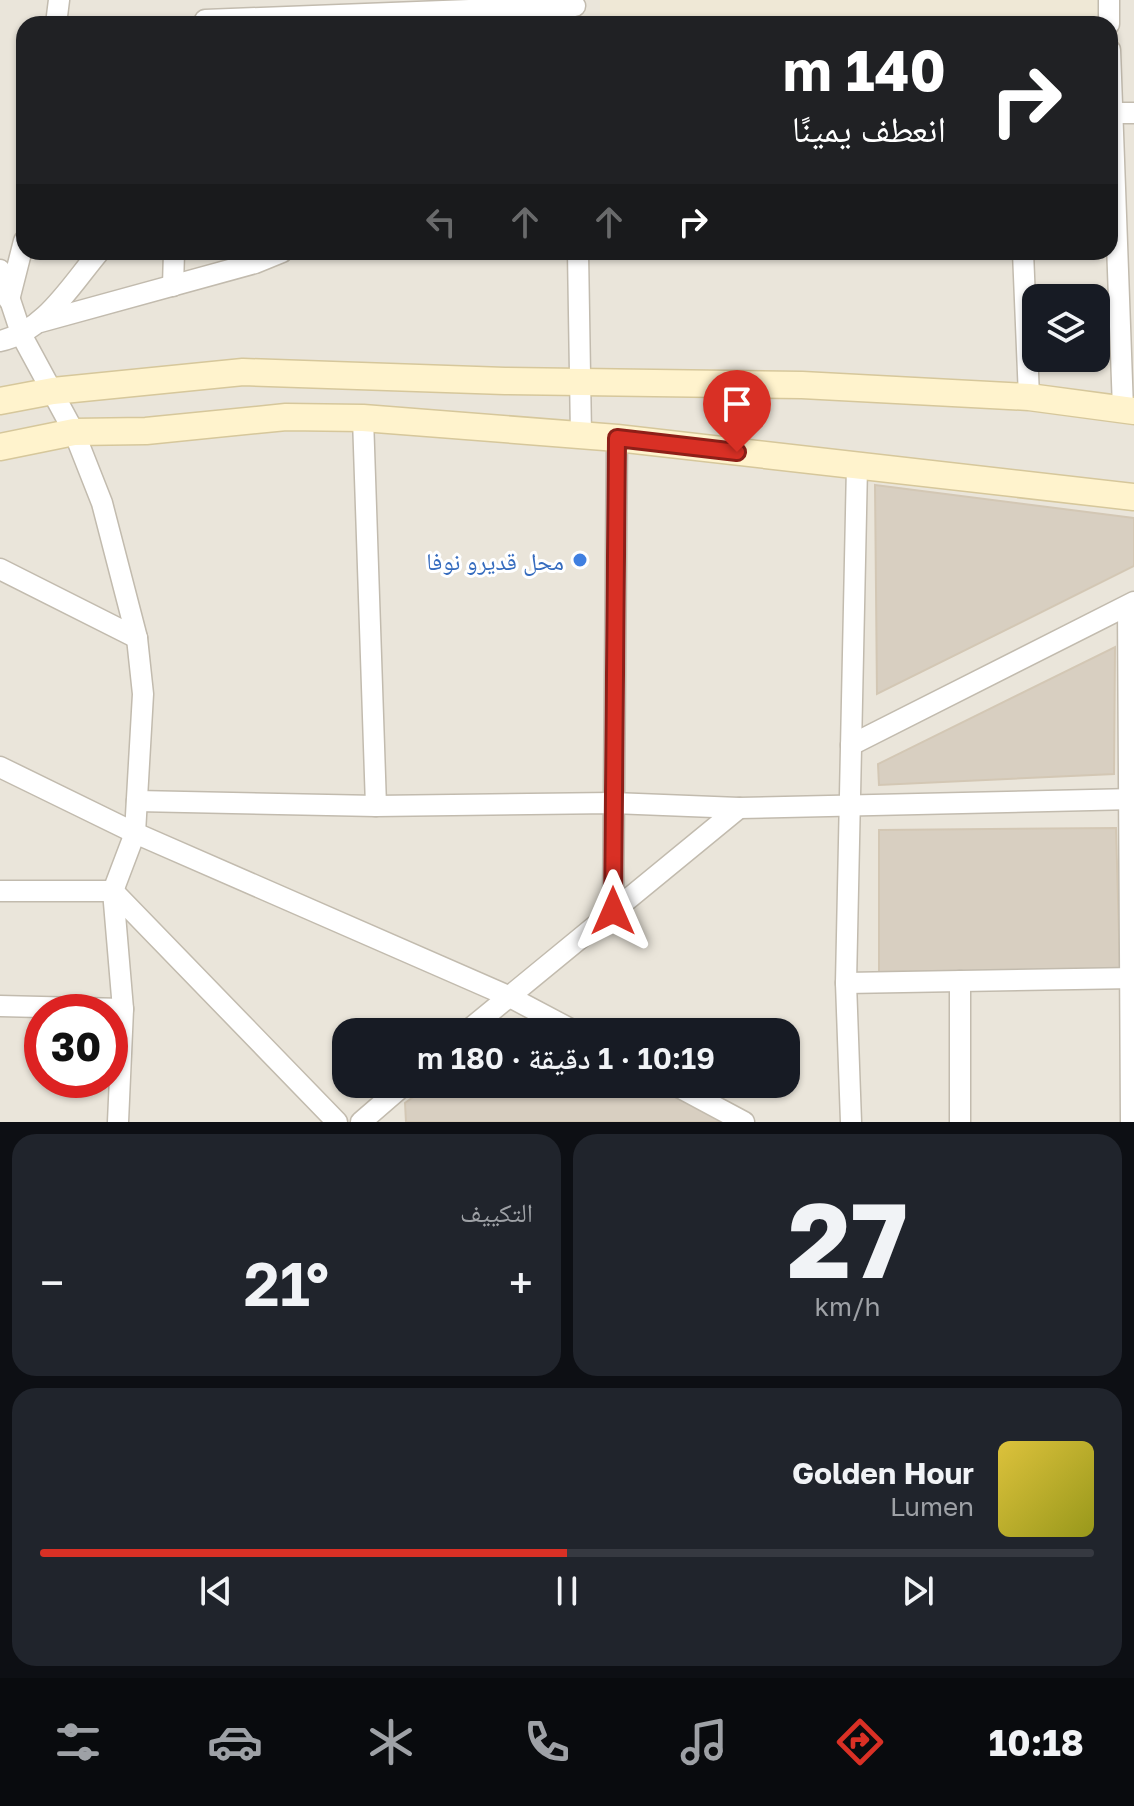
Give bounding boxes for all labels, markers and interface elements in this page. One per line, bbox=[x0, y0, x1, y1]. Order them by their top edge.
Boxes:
text: 140 m bbox=[783, 36, 946, 103]
icon: right bbox=[974, 48, 1078, 152]
text: انعطف يمينًا bbox=[792, 107, 946, 150]
icon: left bbox=[419, 200, 463, 244]
icon: ahead bbox=[503, 200, 547, 244]
icon: ahead bbox=[587, 200, 631, 244]
icon: right bbox=[671, 200, 715, 244]
map controls bbox=[1022, 284, 1110, 372]
button: layers bbox=[1022, 284, 1110, 372]
pin bbox=[703, 370, 771, 452]
icon: arrive bbox=[715, 382, 759, 426]
place label: محل قديرو نوفا bbox=[426, 546, 564, 576]
marker: محل قديرو نوفا bbox=[571, 551, 589, 569]
position arrow bbox=[571, 869, 655, 953]
speed limit sign: 30 bbox=[24, 994, 128, 1098]
text: 10:19 · 1 دقيقة · 180 m bbox=[417, 1040, 715, 1076]
text: 27 bbox=[787, 1176, 908, 1301]
text: التكييف bbox=[460, 1197, 533, 1228]
text: 21° bbox=[244, 1247, 329, 1319]
text: − bbox=[40, 1256, 64, 1309]
text: + bbox=[509, 1256, 533, 1309]
text: km/h bbox=[814, 1291, 881, 1322]
text: Golden Hour bbox=[792, 1455, 974, 1491]
text: Lumen bbox=[890, 1491, 974, 1522]
icon: previous bbox=[194, 1569, 238, 1613]
icon: pause bbox=[545, 1569, 589, 1613]
icon: next bbox=[896, 1569, 940, 1613]
icon: filters bbox=[50, 1714, 106, 1770]
icon: car bbox=[207, 1714, 263, 1770]
icon: climate bbox=[363, 1714, 419, 1770]
icon: phone bbox=[519, 1714, 575, 1770]
icon: music bbox=[676, 1714, 732, 1770]
icon: directions bbox=[832, 1714, 888, 1770]
text: 10:18 bbox=[989, 1721, 1084, 1764]

